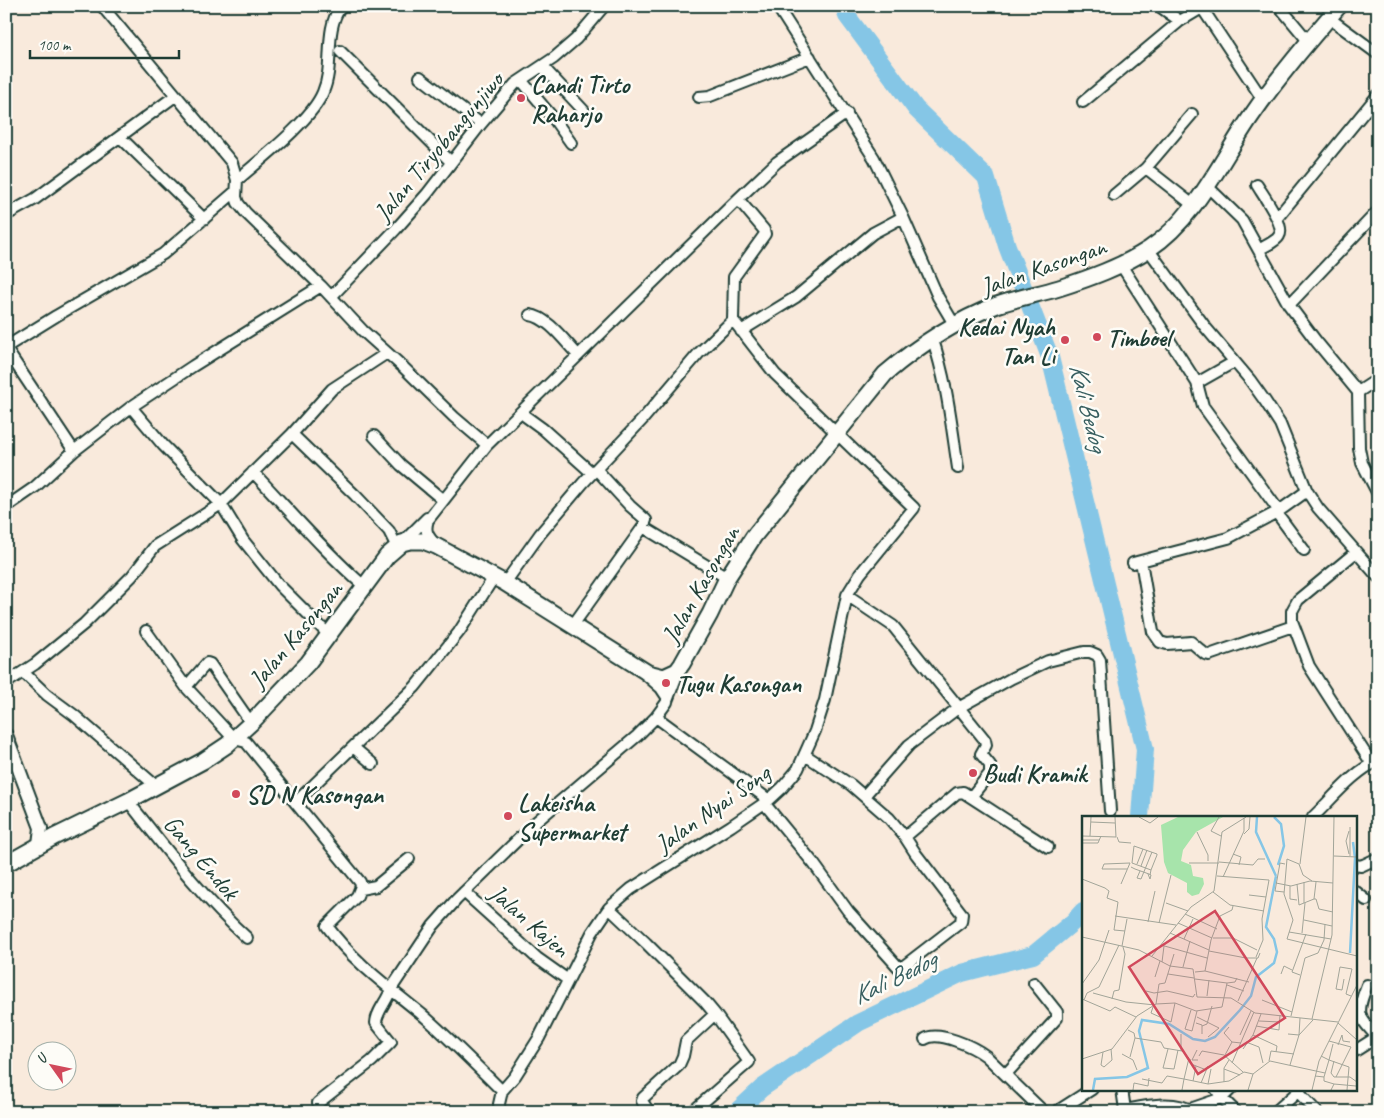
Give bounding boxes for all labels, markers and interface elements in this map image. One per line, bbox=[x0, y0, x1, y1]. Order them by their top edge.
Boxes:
scale bar bbox=[30, 28, 179, 60]
text: 100 m bbox=[38, 36, 72, 55]
street label: Jalan Tiryobangunjiwo bbox=[366, 63, 513, 229]
place label: Candi Tirto Raharjo bbox=[531, 69, 631, 130]
marker: Candi Tirto Raharjo bbox=[515, 92, 527, 104]
street label: Jalan Kasongan bbox=[975, 230, 1112, 304]
place label: Kedai Nyah Tan Li bbox=[958, 311, 1058, 372]
place label: Timboel bbox=[1107, 322, 1175, 354]
marker: Timboel bbox=[1091, 331, 1103, 343]
marker: Kedai Nyah Tan Li bbox=[1059, 334, 1071, 346]
water label: Kali Bedog bbox=[1062, 360, 1116, 458]
street label: Jalan Kasongan bbox=[654, 518, 748, 650]
street label: Jalan Kasongan bbox=[241, 573, 351, 696]
place label: Tugu Kasongan bbox=[676, 668, 802, 700]
marker: Tugu Kasongan bbox=[660, 677, 672, 689]
street label: Jalan Nyai Song bbox=[648, 756, 778, 861]
place label: Budi Kramik bbox=[983, 758, 1089, 790]
marker: Budi Kramik bbox=[967, 767, 979, 779]
place label: SD N Kasongan bbox=[246, 779, 385, 811]
place label: Lakeisha Supermarket bbox=[518, 787, 629, 848]
marker: SD N Kasongan bbox=[230, 788, 242, 800]
street label: Gang Endok bbox=[156, 808, 247, 908]
marker: Lakeisha Supermarket bbox=[502, 810, 514, 822]
inset map bbox=[1082, 816, 1356, 1090]
street label: Jalan Kajen bbox=[482, 876, 577, 965]
water label: Kali Bedog bbox=[847, 941, 945, 1012]
north arrow bbox=[28, 1040, 78, 1090]
text: U bbox=[33, 1049, 52, 1067]

